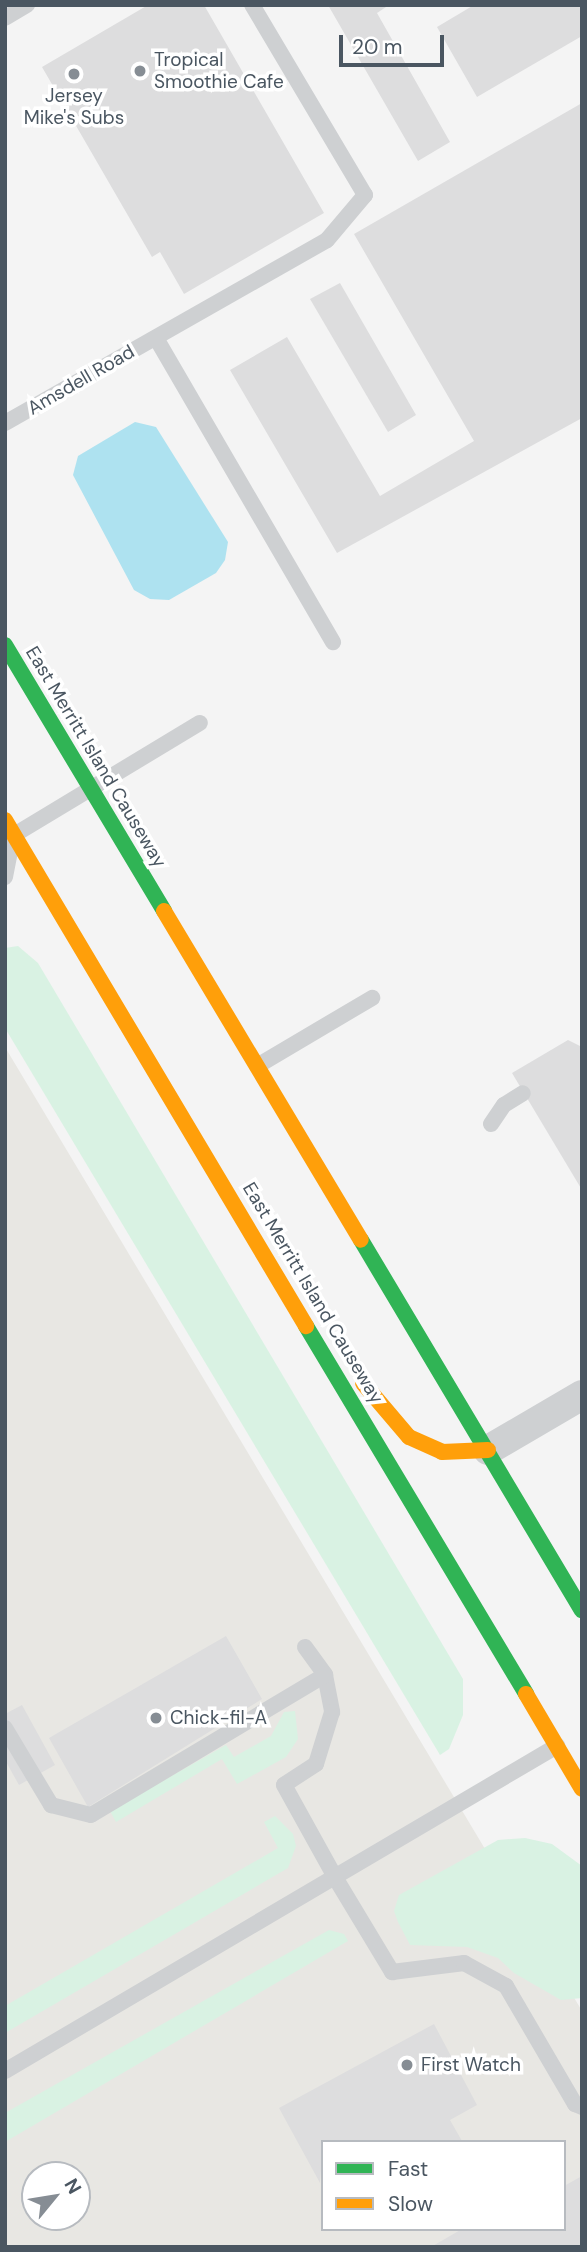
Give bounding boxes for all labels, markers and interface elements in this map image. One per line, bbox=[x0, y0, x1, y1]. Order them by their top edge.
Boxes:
scale bar bbox=[342, 21, 447, 65]
text: 20 m bbox=[352, 33, 403, 61]
place label: Tropical Smoothie Cafe bbox=[154, 49, 284, 93]
marker: Tropical Smoothie Cafe bbox=[132, 63, 148, 79]
marker: Jersey Mike's Subs bbox=[66, 66, 82, 82]
place label: Jersey Mike's Subs bbox=[24, 85, 124, 129]
street label: Amsdell Road bbox=[24, 340, 138, 420]
street label: East Merritt Island Causeway bbox=[21, 642, 171, 872]
street label: East Merritt Island Causeway bbox=[238, 1178, 388, 1408]
place label: Chick-fil-A bbox=[170, 1707, 267, 1729]
marker: Chick-fil-A bbox=[148, 1710, 164, 1726]
place label: First Watch bbox=[421, 2054, 521, 2076]
marker: First Watch bbox=[399, 2057, 415, 2073]
legend bbox=[321, 2140, 566, 2231]
text: Fast bbox=[388, 2155, 428, 2183]
north arrow bbox=[21, 2161, 91, 2231]
text: N bbox=[59, 2174, 87, 2198]
text: Slow bbox=[388, 2190, 433, 2218]

